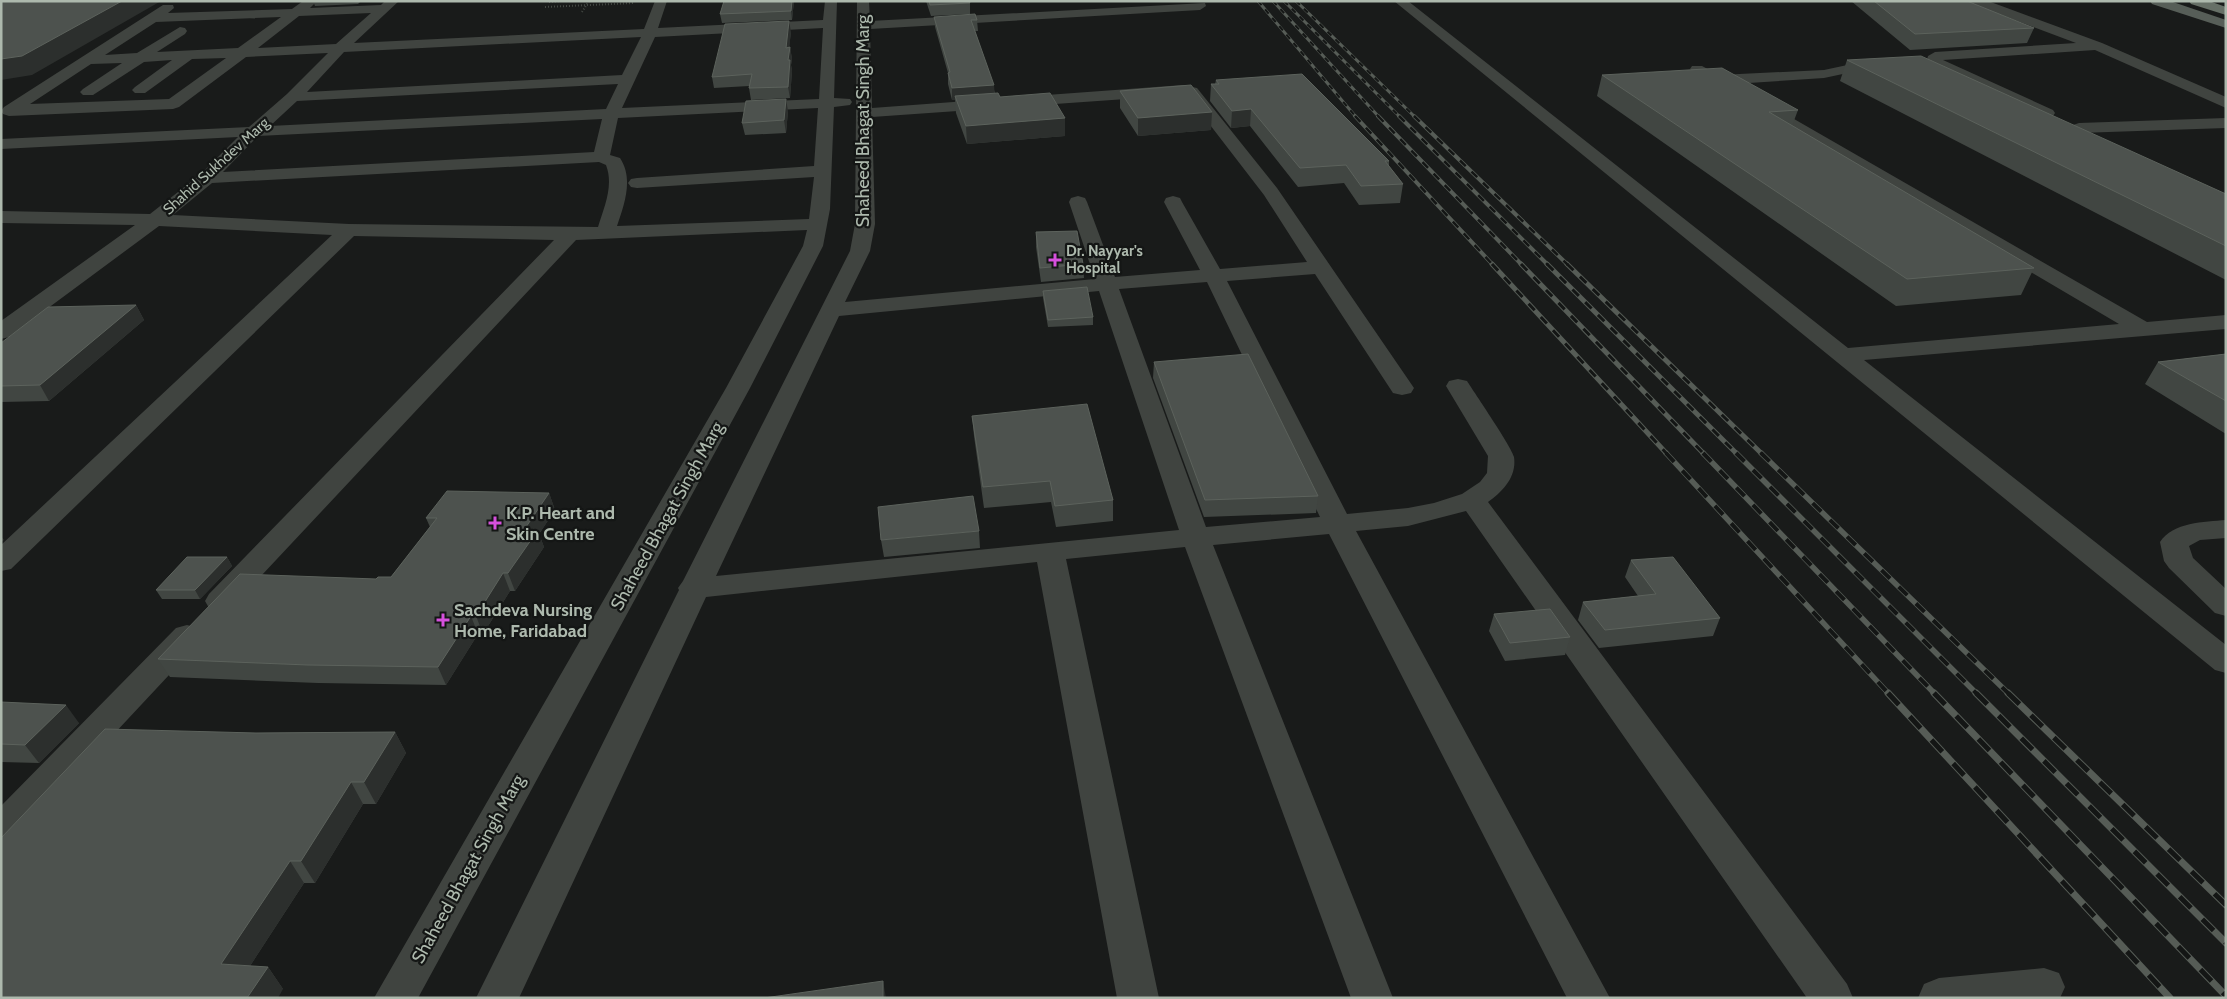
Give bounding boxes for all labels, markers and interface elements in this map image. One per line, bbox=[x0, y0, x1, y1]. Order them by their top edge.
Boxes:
street label: Shaheed Bhagat Singh Marg bbox=[852, 14, 874, 227]
street label: Shahid Sukhdev Marg bbox=[159, 113, 273, 218]
place label: Dr. Nayyar's Hospital bbox=[1066, 242, 1143, 277]
marker: Dr. Nayyar's Hospital bbox=[1048, 253, 1062, 267]
street label: Shaheed Bhagat Singh Marg bbox=[606, 417, 729, 614]
place label: K.P. Heart and Skin Centre bbox=[506, 502, 615, 545]
marker: K.P. Heart and Skin Centre bbox=[488, 516, 502, 530]
place label: Sachdeva Nursing Home, Faridabad bbox=[454, 599, 592, 642]
marker: Sachdeva Nursing Home, Faridabad bbox=[436, 613, 450, 627]
street label: Shaheed Bhagat Singh Marg bbox=[407, 770, 530, 967]

